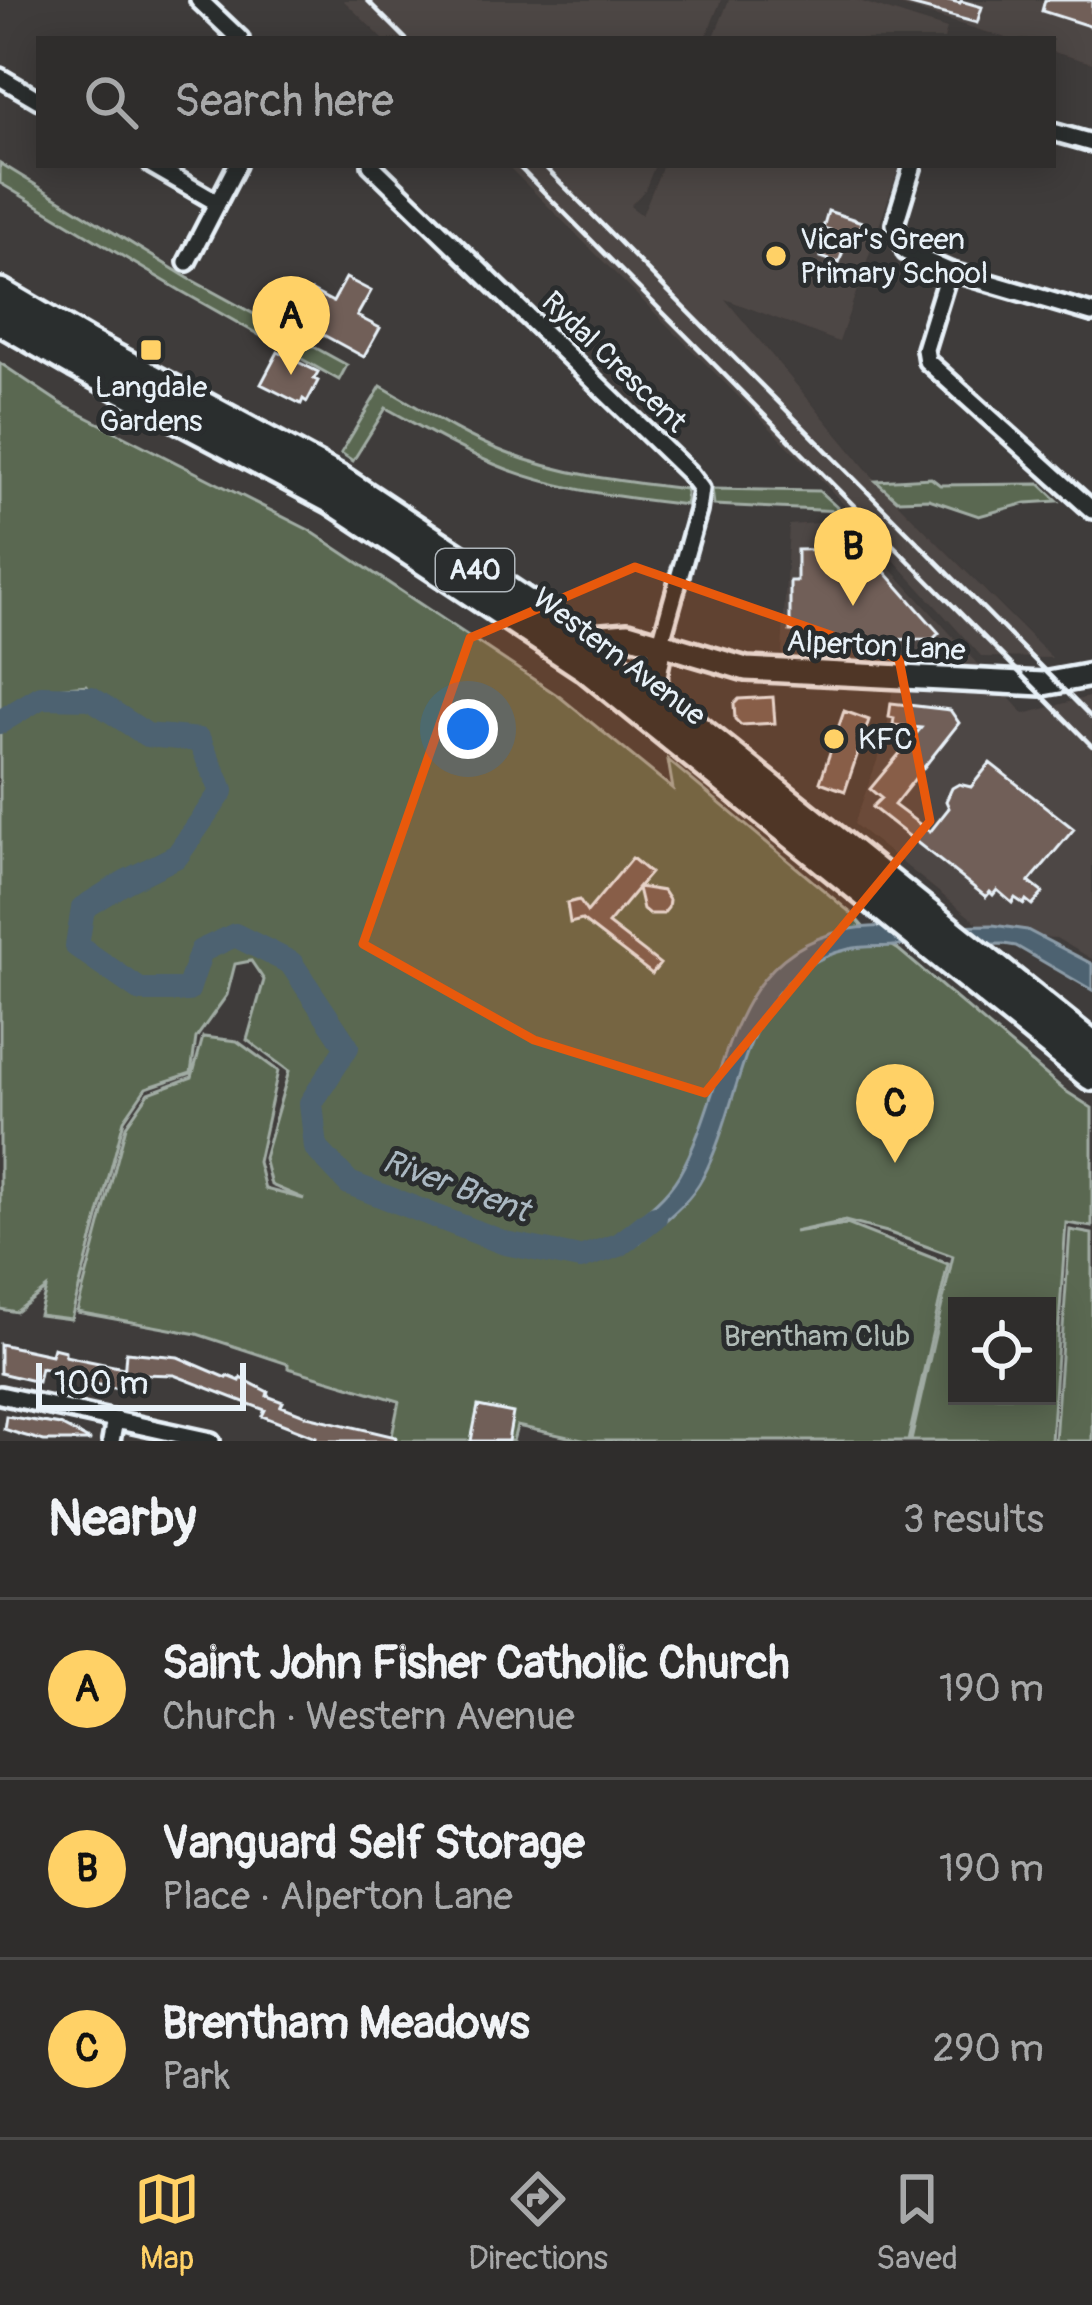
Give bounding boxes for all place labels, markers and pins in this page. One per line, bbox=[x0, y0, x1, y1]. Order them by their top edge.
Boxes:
place label: Vicar's Green Primary School bbox=[800, 221, 988, 292]
marker: Vicar's Green Primary School bbox=[763, 243, 789, 269]
pin: A bbox=[252, 276, 330, 375]
marker: Langdale Gardens bbox=[138, 337, 164, 363]
place label: Langdale Gardens bbox=[95, 369, 208, 440]
pin: B bbox=[814, 507, 892, 606]
place label: KFC bbox=[858, 721, 913, 758]
marker: KFC bbox=[821, 726, 847, 752]
pin: C bbox=[856, 1064, 934, 1163]

